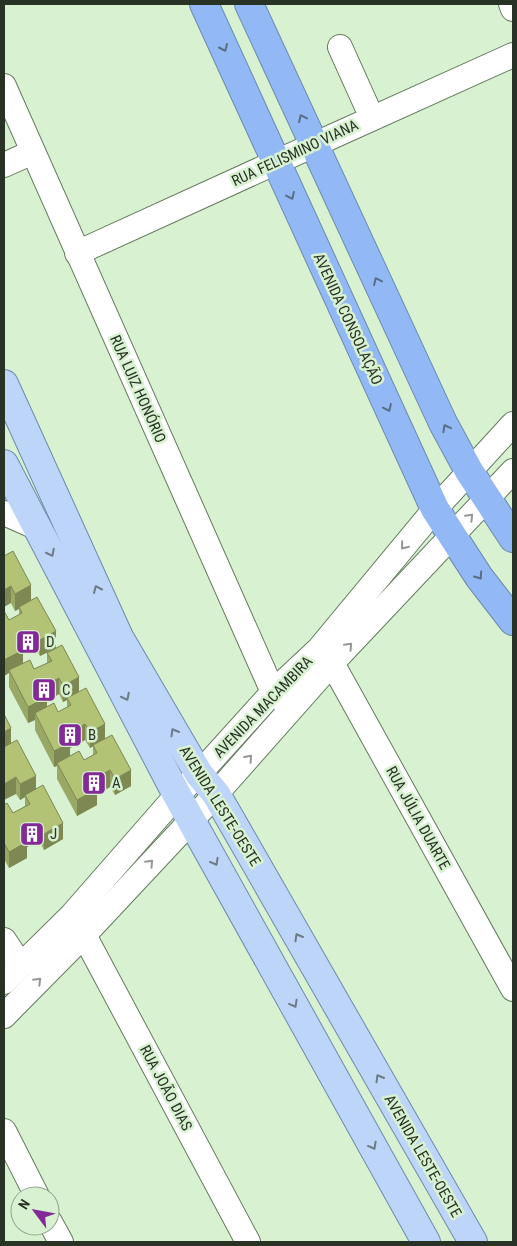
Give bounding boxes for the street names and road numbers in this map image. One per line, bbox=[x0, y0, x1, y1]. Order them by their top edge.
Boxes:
street label: RUA FELISMINO VIANA bbox=[229, 116, 361, 190]
street label: AVENIDA CONSOLAÇÃO bbox=[310, 250, 386, 388]
street label: RUA LUIZ HONÓRIO bbox=[106, 332, 170, 446]
street label: AVENIDA MACAMBIRA bbox=[210, 652, 316, 762]
street label: AVENIDA LESTE-OESTE bbox=[176, 743, 264, 869]
street label: RUA JÚLIA DUARTE bbox=[382, 763, 454, 873]
street label: RUA JOÃO DIAS bbox=[136, 1042, 196, 1134]
street label: AVENIDA LESTE-OESTE bbox=[381, 1092, 465, 1220]

